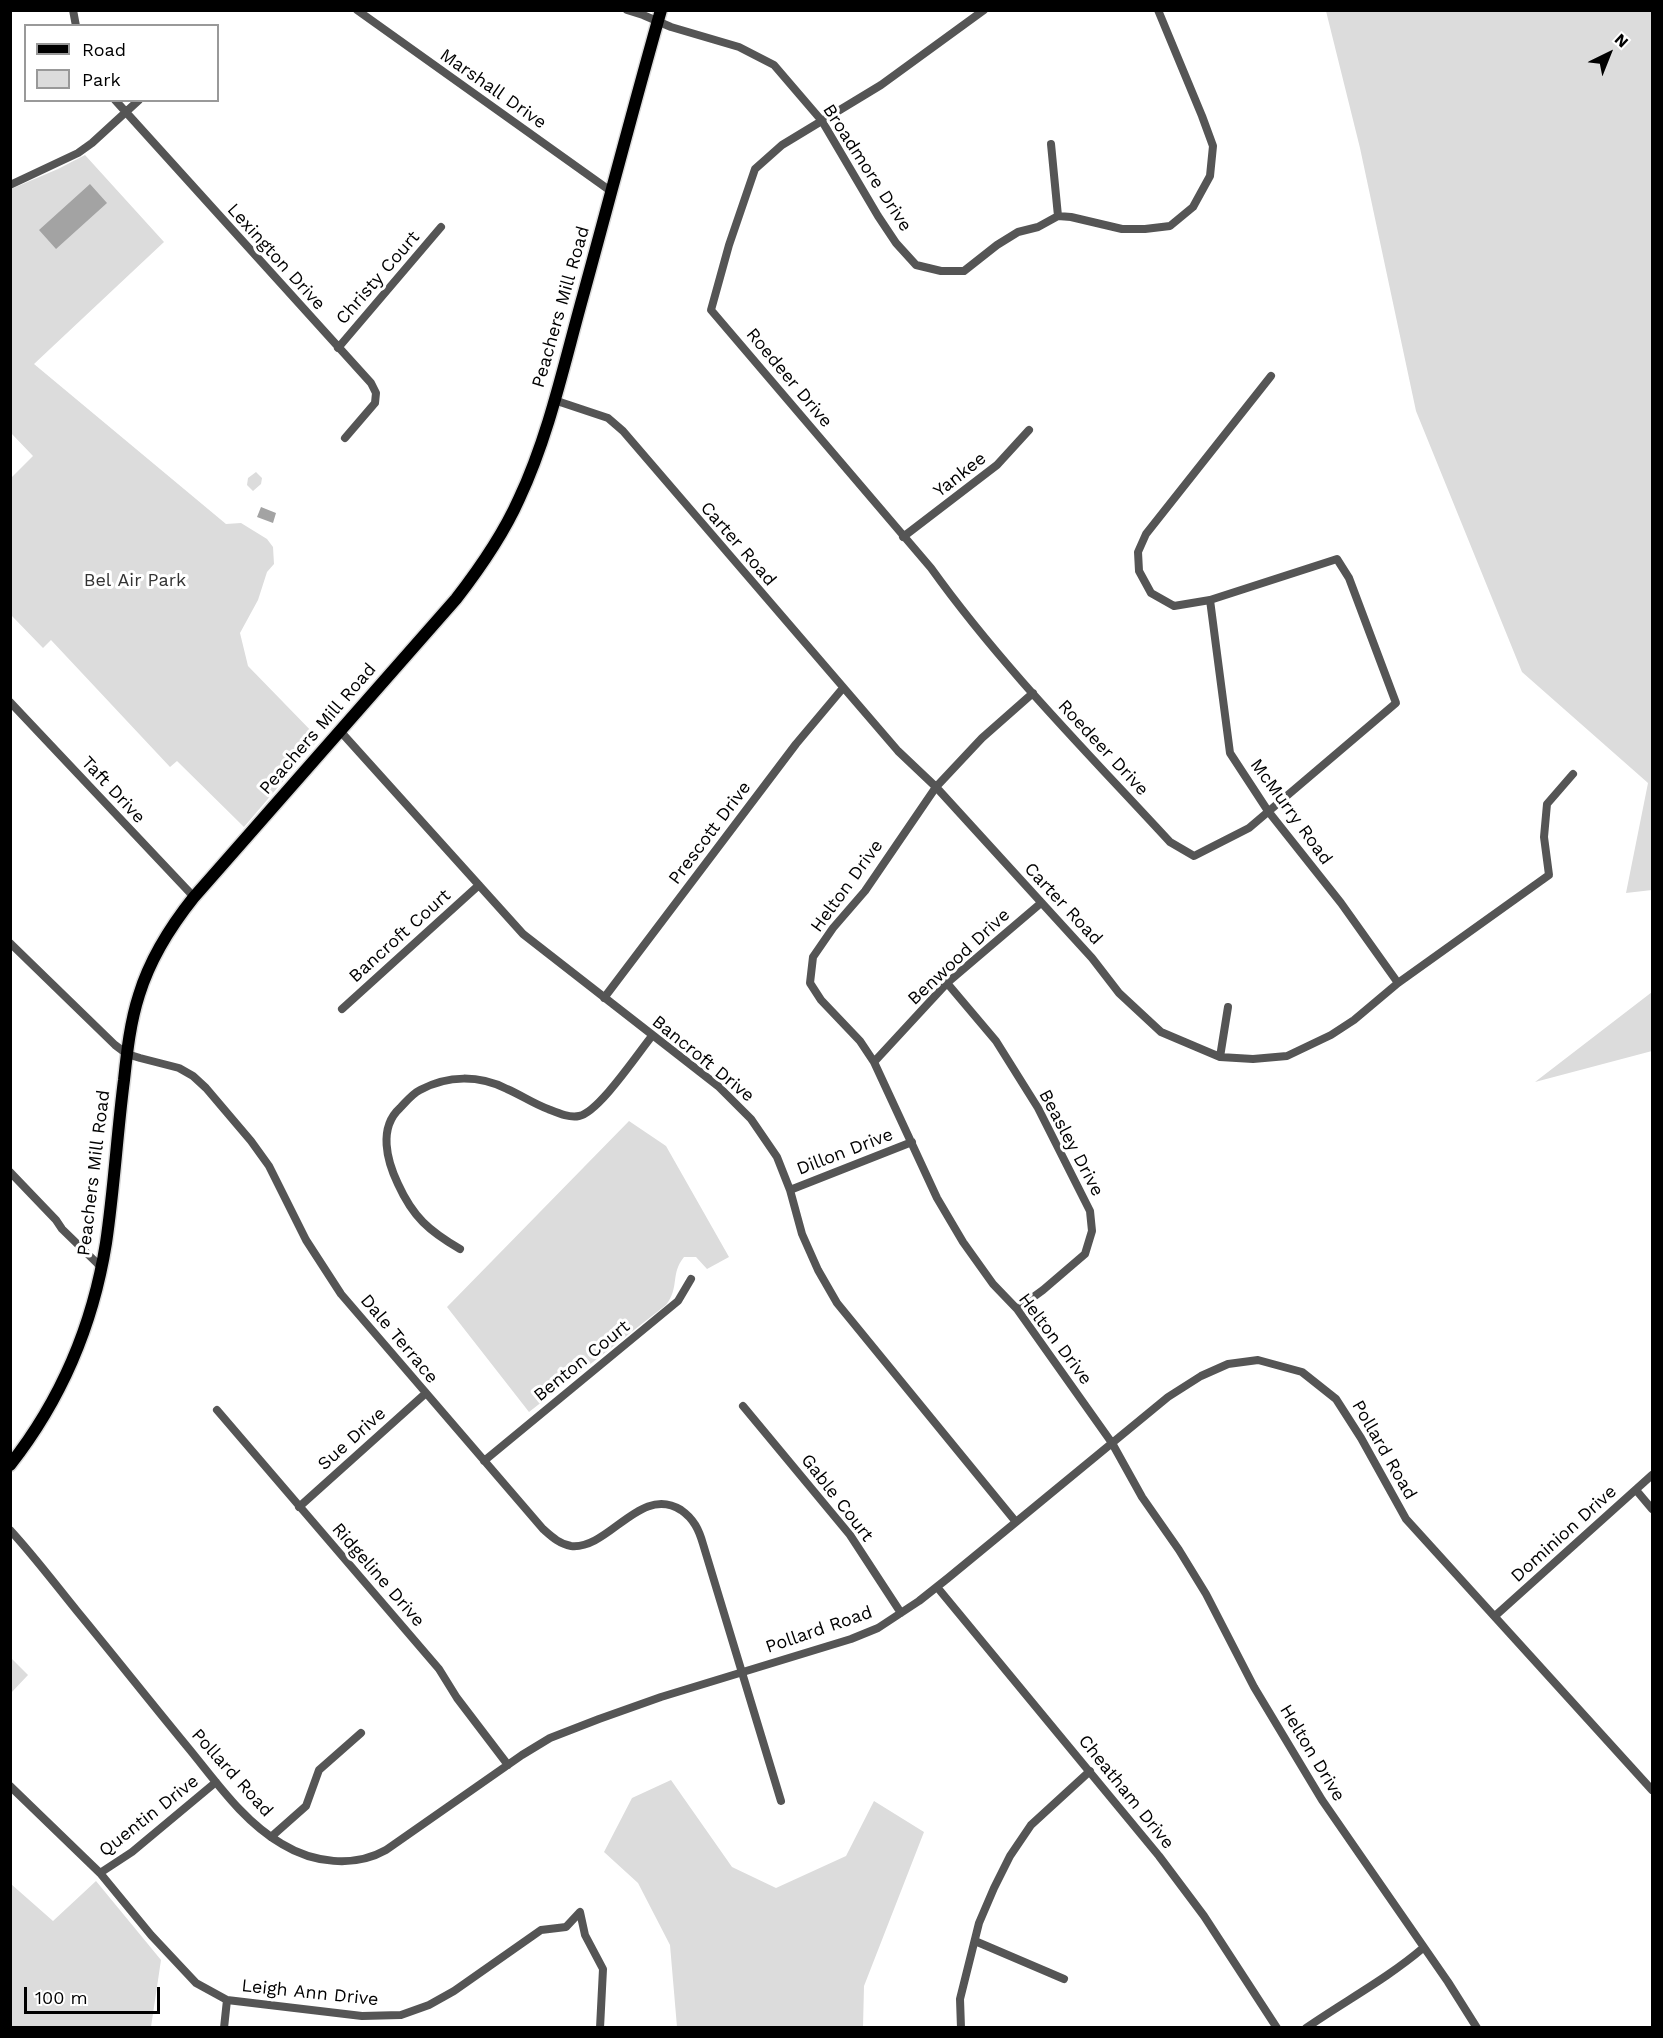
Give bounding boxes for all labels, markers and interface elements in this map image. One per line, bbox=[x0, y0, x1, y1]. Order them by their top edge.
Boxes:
legend bbox=[24, 24, 219, 102]
north arrow bbox=[1579, 24, 1639, 84]
text: N bbox=[1611, 29, 1632, 51]
text: Road bbox=[82, 39, 126, 60]
street label: Marshall Drive bbox=[436, 44, 550, 134]
text: Park bbox=[82, 69, 121, 90]
street label: Broadmore Drive bbox=[818, 100, 916, 236]
street label: Lexington Drive bbox=[222, 199, 330, 315]
street label: Peachers Mill Road bbox=[528, 224, 594, 390]
street label: Christy Court bbox=[332, 227, 424, 329]
street label: Roedeer Drive bbox=[741, 324, 837, 432]
street label: Yankee bbox=[929, 448, 991, 502]
street label: Carter Road bbox=[696, 497, 780, 591]
park label: Bel Air Park bbox=[84, 570, 186, 592]
street label: Peachers Mill Road bbox=[255, 659, 381, 799]
street label: Roedeer Drive bbox=[1053, 696, 1153, 800]
street label: Taft Drive bbox=[77, 752, 149, 828]
street label: McMurry Road bbox=[1245, 755, 1337, 869]
street label: Prescott Drive bbox=[664, 777, 756, 889]
street label: Helton Drive bbox=[806, 836, 888, 936]
street label: Carter Road bbox=[1019, 858, 1107, 950]
street label: Bancroft Court bbox=[345, 885, 455, 987]
street label: Benwood Drive bbox=[903, 904, 1015, 1010]
street label: Bancroft Drive bbox=[647, 1011, 759, 1107]
street label: Beasley Drive bbox=[1034, 1086, 1108, 1200]
street label: Peachers Mill Road bbox=[73, 1089, 115, 1257]
street label: Dillon Drive bbox=[794, 1124, 896, 1180]
street label: Helton Drive bbox=[1014, 1289, 1096, 1389]
street label: Dale Terrace bbox=[356, 1290, 442, 1388]
street label: Benton Court bbox=[530, 1316, 634, 1406]
street label: Pollard Road bbox=[1347, 1396, 1421, 1504]
street label: Sue Drive bbox=[314, 1403, 390, 1475]
street label: Gable Court bbox=[796, 1450, 878, 1546]
street label: Dominion Drive bbox=[1507, 1481, 1621, 1587]
street label: Ridgeline Drive bbox=[327, 1519, 429, 1631]
street label: Pollard Road bbox=[763, 1602, 875, 1658]
street label: Helton Drive bbox=[1275, 1701, 1349, 1805]
street label: Pollard Road bbox=[187, 1724, 277, 1822]
street label: Cheatham Drive bbox=[1073, 1731, 1179, 1853]
street label: Quentin Drive bbox=[95, 1770, 203, 1862]
scale bar bbox=[27, 1975, 164, 2013]
street label: Leigh Ann Drive bbox=[240, 1975, 380, 2011]
text: 100 m bbox=[35, 1987, 88, 2008]

